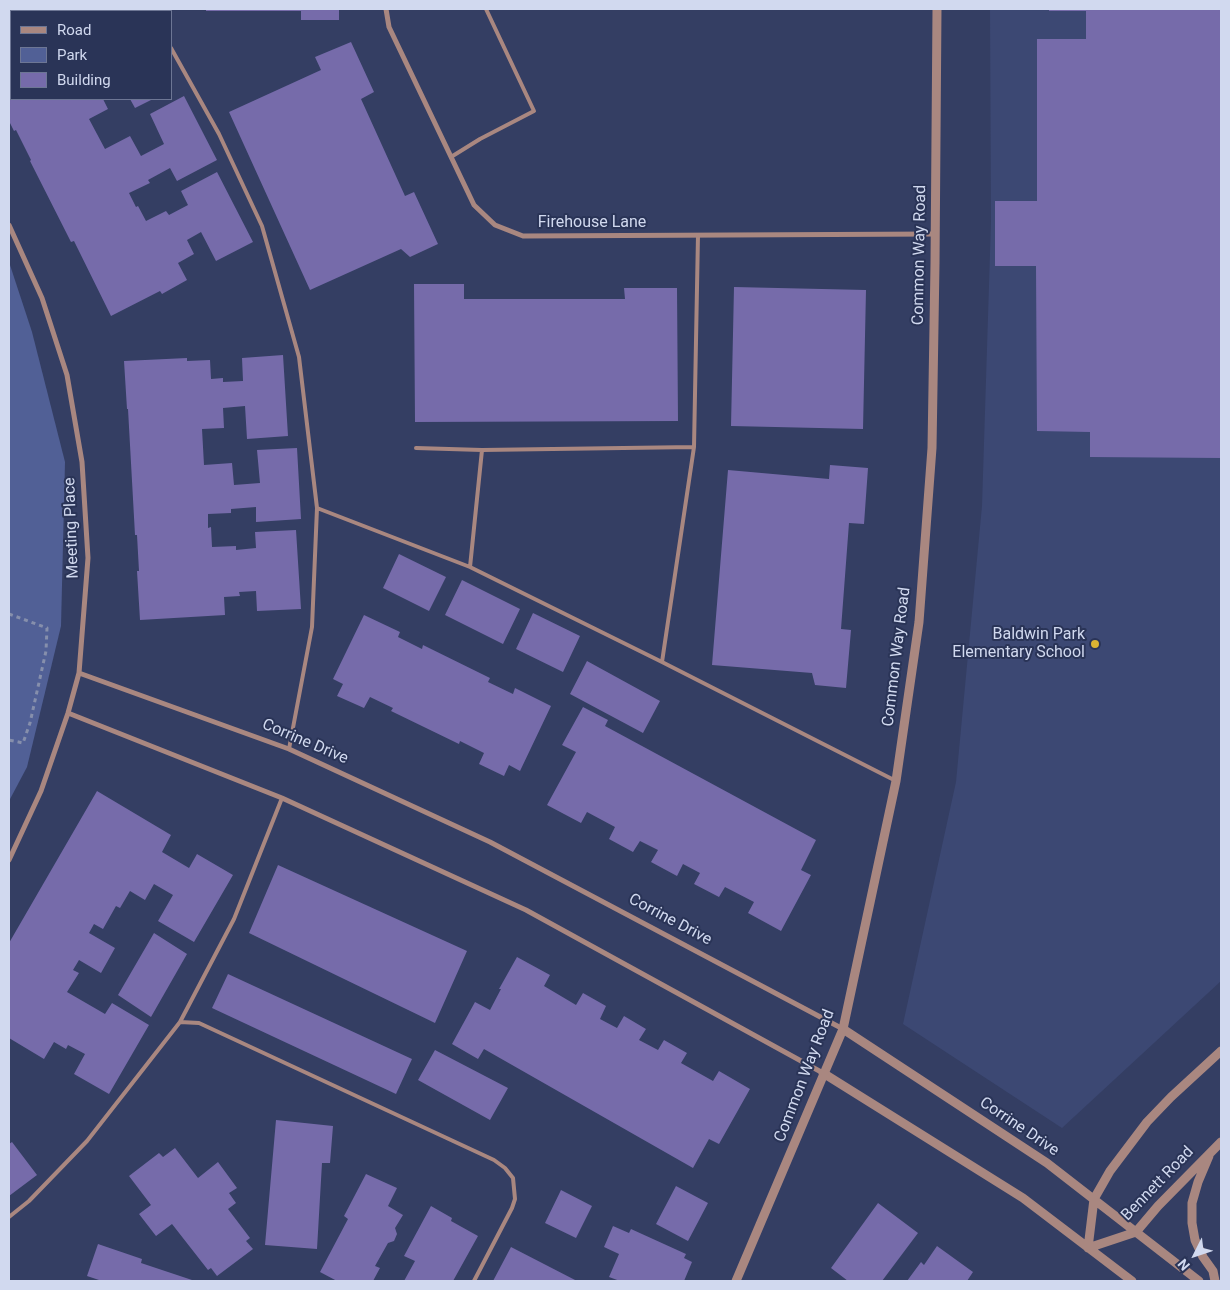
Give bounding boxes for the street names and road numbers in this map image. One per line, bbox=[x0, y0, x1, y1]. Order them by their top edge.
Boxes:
street label: Common Way Road bbox=[909, 185, 931, 325]
street label: Firehouse Lane bbox=[538, 213, 646, 233]
street label: Meeting Place bbox=[61, 477, 83, 579]
street label: Common Way Road bbox=[879, 586, 915, 728]
street label: Corrine Drive bbox=[259, 715, 351, 769]
street label: Corrine Drive bbox=[625, 890, 715, 950]
street label: Common Way Road bbox=[771, 1007, 839, 1145]
street label: Corrine Drive bbox=[976, 1093, 1062, 1161]
street label: Bennett Road bbox=[1118, 1143, 1198, 1225]

